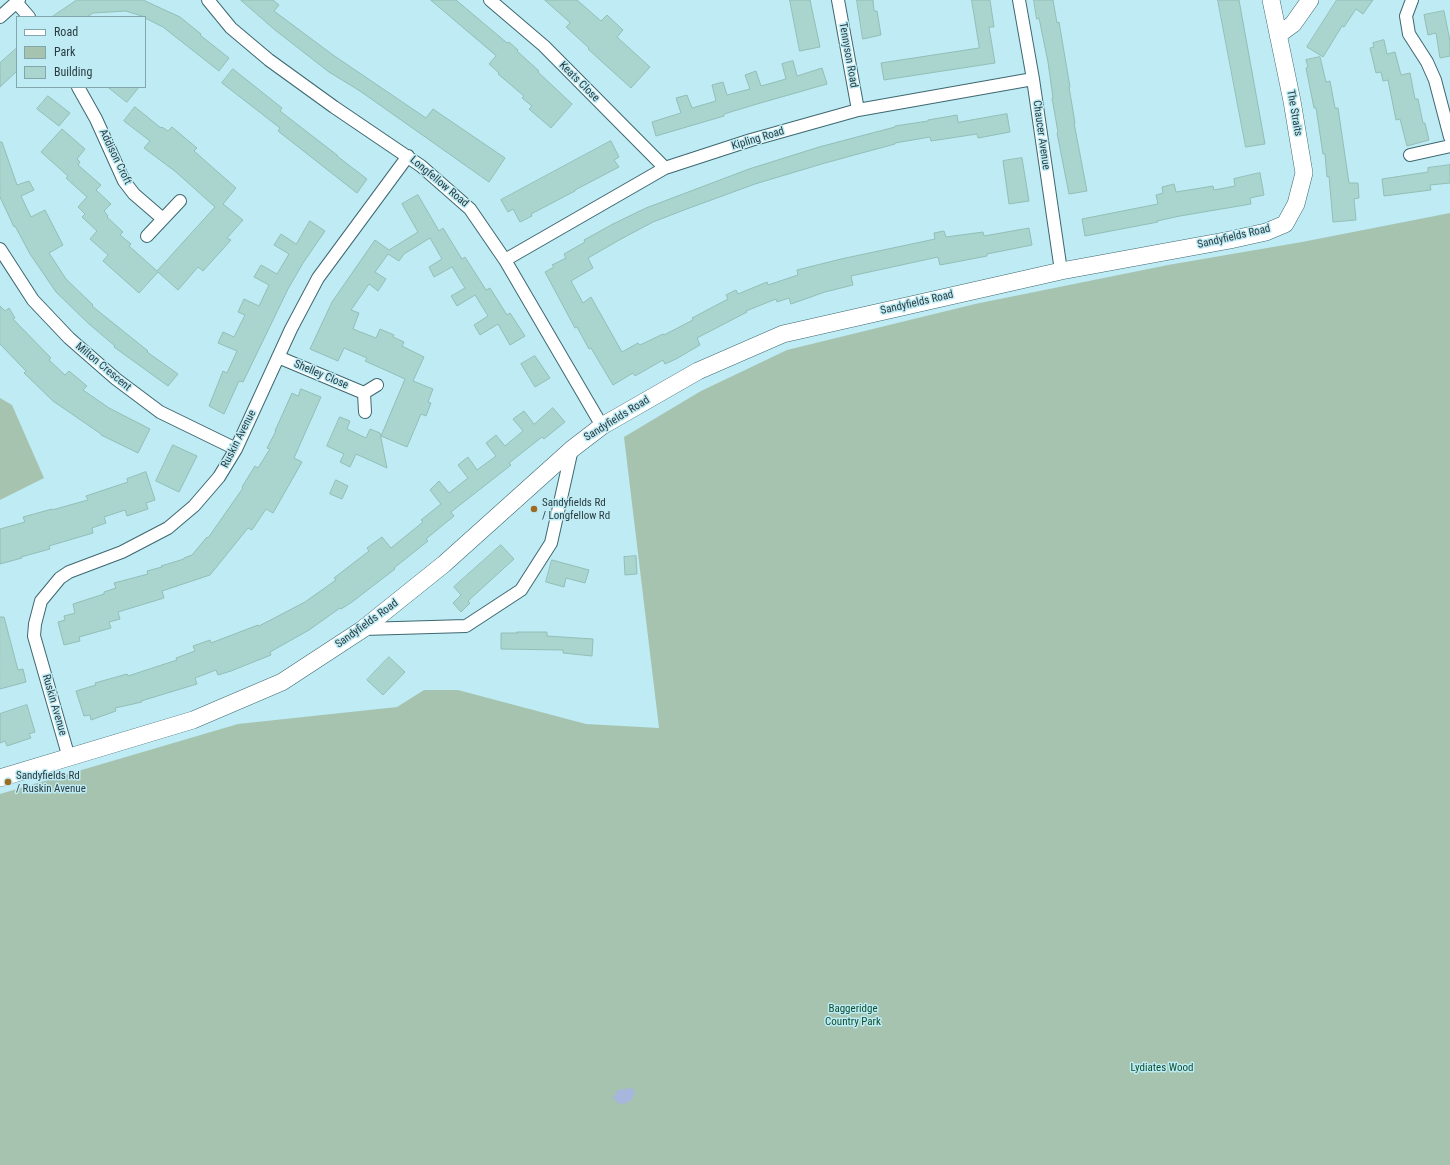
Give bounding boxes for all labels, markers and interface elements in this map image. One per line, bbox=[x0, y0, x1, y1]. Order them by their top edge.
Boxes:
legend bbox=[16, 16, 146, 88]
street label: Tennyson Road bbox=[836, 21, 860, 89]
text: Road bbox=[54, 25, 78, 39]
text: Park bbox=[54, 45, 75, 59]
street label: Keats Close bbox=[556, 59, 602, 105]
text: Building bbox=[54, 65, 92, 79]
street label: The Straits bbox=[1283, 89, 1305, 137]
street label: Chaucer Avenue bbox=[1030, 99, 1052, 171]
street label: Kipling Road bbox=[730, 125, 786, 153]
street label: Addison Croft bbox=[96, 127, 134, 187]
street label: Longfellow Road bbox=[407, 154, 471, 210]
street label: Sandyfields Road bbox=[1196, 222, 1272, 252]
street label: Sandyfields Road bbox=[879, 288, 955, 318]
street label: Milton Crescent bbox=[73, 340, 133, 394]
street label: Shelley Close bbox=[292, 358, 350, 392]
street label: Sandyfields Road bbox=[582, 394, 652, 444]
street label: Ruskin Avenue bbox=[219, 408, 259, 470]
place label: Sandyfields Rd / Longfellow Rd bbox=[542, 496, 610, 522]
marker: Sandyfields Rd / Longfellow Rd bbox=[529, 504, 539, 514]
street label: Sandyfields Road bbox=[333, 597, 401, 651]
street label: Ruskin Avenue bbox=[39, 673, 69, 737]
place label: Sandyfields Rd / Ruskin Avenue bbox=[16, 769, 86, 795]
marker: Sandyfields Rd / Ruskin Avenue bbox=[3, 777, 13, 787]
park label: Baggeridge Country Park bbox=[825, 1002, 881, 1028]
park label: Lydiates Wood bbox=[1131, 1061, 1193, 1075]

